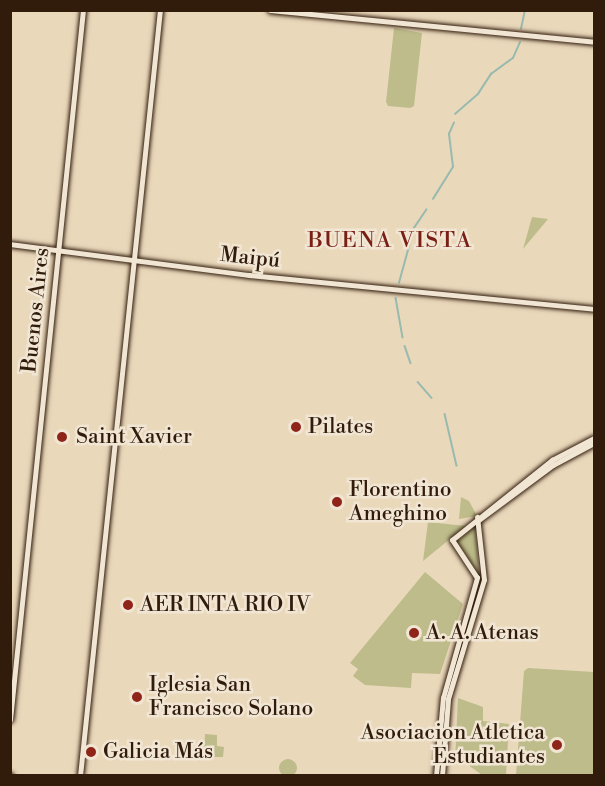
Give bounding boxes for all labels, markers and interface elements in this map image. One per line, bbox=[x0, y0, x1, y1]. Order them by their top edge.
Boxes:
district label: BUENA VISTA bbox=[307, 228, 473, 254]
street label: Maipú bbox=[219, 242, 281, 274]
street label: Buenos Aires bbox=[17, 246, 55, 374]
place label: Pilates bbox=[308, 414, 373, 440]
marker: Pilates bbox=[289, 420, 303, 434]
place label: Saint Xavier bbox=[76, 424, 192, 450]
marker: Saint Xavier bbox=[53, 428, 71, 446]
place label: Florentino Ameghino bbox=[349, 477, 452, 527]
marker: Florentino Ameghino bbox=[330, 495, 344, 509]
place label: AER INTA RIO IV bbox=[140, 592, 311, 618]
marker: AER INTA RIO IV bbox=[121, 598, 135, 612]
place label: A. A. Atenas bbox=[426, 620, 539, 646]
marker: A. A. Atenas bbox=[407, 626, 421, 640]
place label: Iglesia San Francisco Solano bbox=[149, 672, 313, 722]
marker: Iglesia San Francisco Solano bbox=[130, 690, 144, 704]
place label: Asociacion Atletica Estudiantes bbox=[361, 720, 545, 770]
marker: Asociacion Atletica Estudiantes bbox=[550, 738, 564, 752]
place label: Galicia Más bbox=[103, 739, 213, 765]
marker: Galicia Más bbox=[84, 745, 98, 759]

